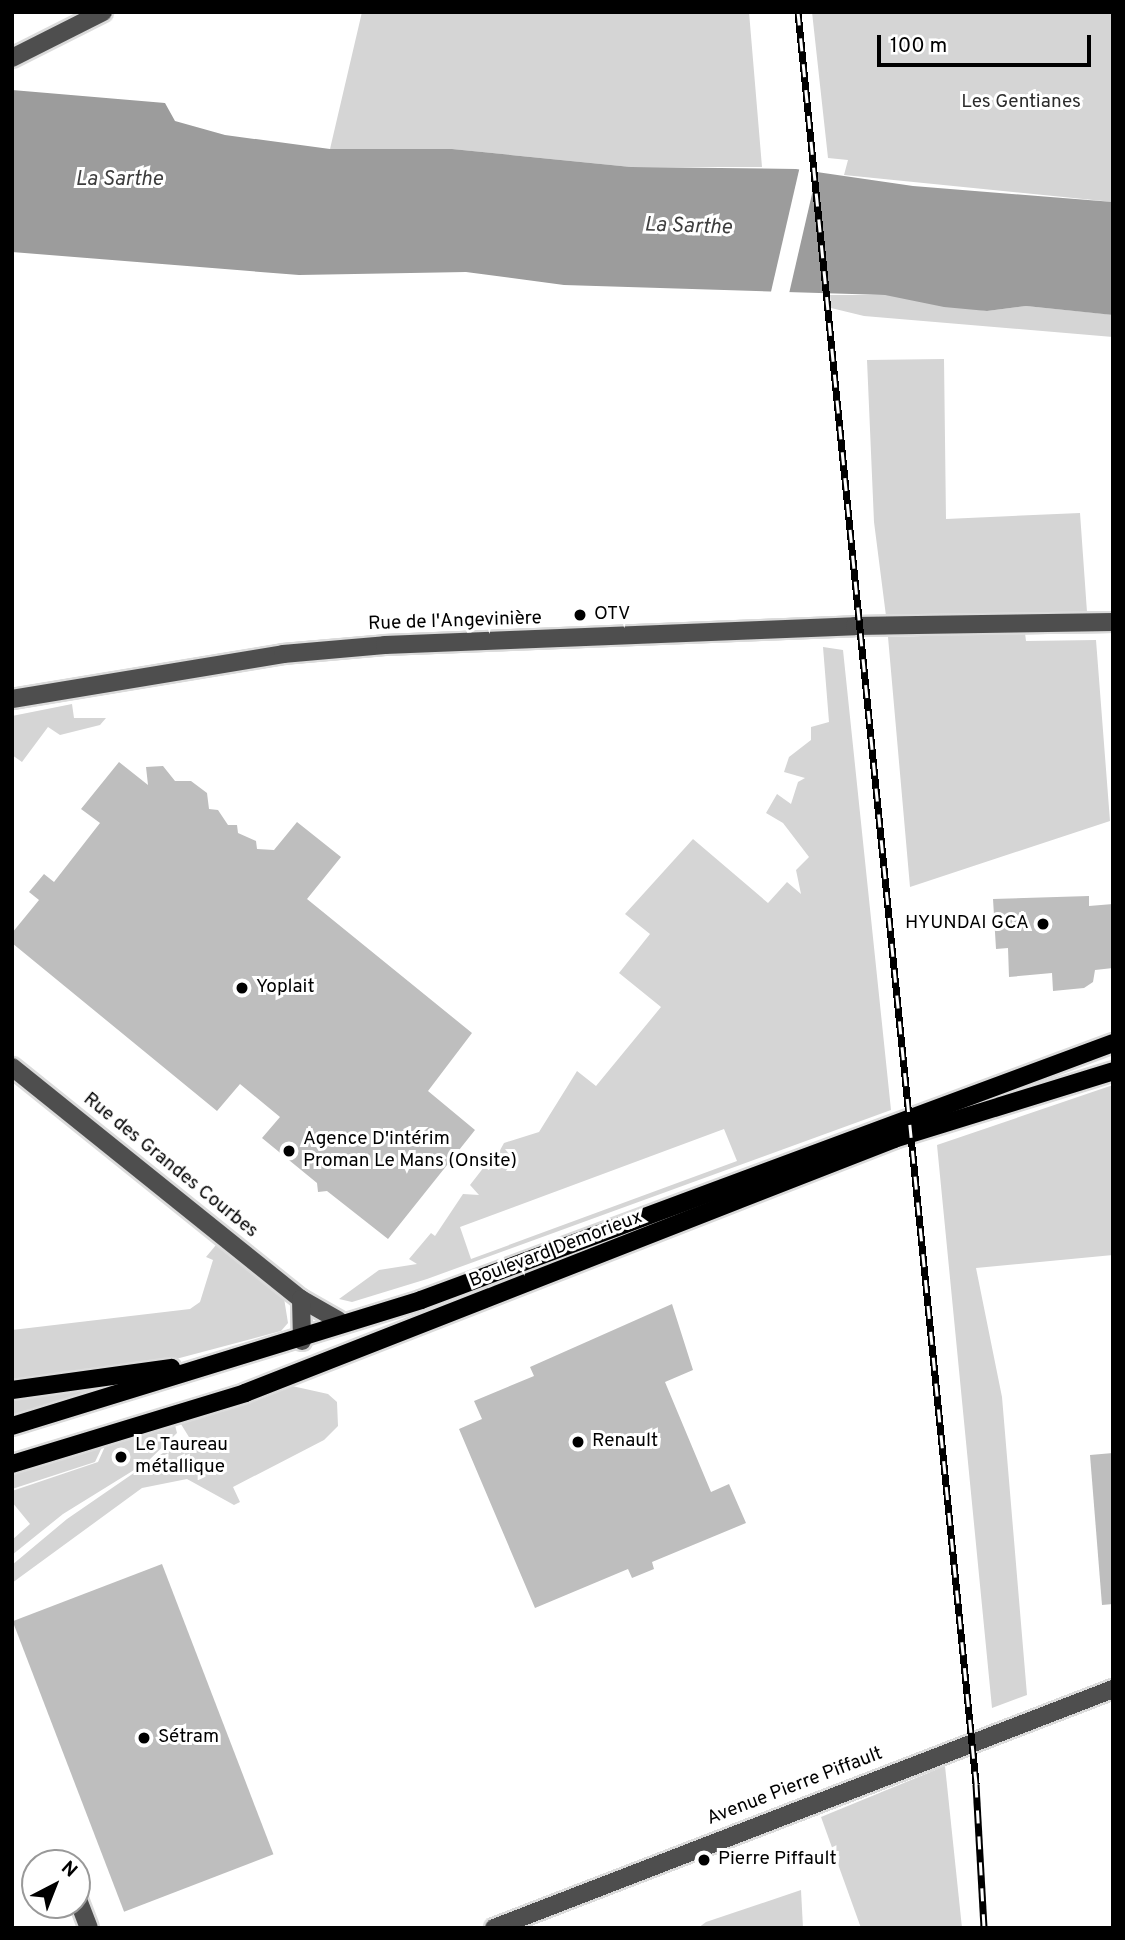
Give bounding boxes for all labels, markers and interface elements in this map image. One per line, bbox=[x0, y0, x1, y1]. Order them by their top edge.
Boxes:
scale bar bbox=[880, 21, 1094, 65]
text: 100 m bbox=[890, 33, 947, 60]
park label: Les Gentianes bbox=[961, 92, 1081, 114]
water label: La Sarthe bbox=[75, 167, 163, 193]
water label: La Sarthe bbox=[644, 213, 732, 241]
place label: OTV bbox=[594, 604, 630, 626]
marker: OTV bbox=[572, 607, 588, 623]
street label: Rue de l'Angevinière bbox=[368, 608, 542, 636]
place label: HYUNDAI GCA bbox=[905, 913, 1029, 935]
marker: HYUNDAI GCA bbox=[1035, 916, 1051, 932]
place label: Yoplait bbox=[256, 977, 315, 999]
marker: Yoplait bbox=[234, 980, 250, 996]
street label: Rue des Grandes Courbes bbox=[78, 1088, 262, 1244]
place label: Agence D'intérim Proman Le Mans (Onsite) bbox=[303, 1129, 517, 1173]
marker: Agence D'intérim Proman Le Mans (Onsite) bbox=[281, 1143, 297, 1159]
street label: Boulevard Demorieux bbox=[466, 1206, 646, 1294]
place label: Renault bbox=[592, 1431, 658, 1453]
marker: Renault bbox=[570, 1434, 586, 1450]
place label: Le Taureau métallique bbox=[135, 1435, 229, 1479]
marker: Le Taureau métallique bbox=[113, 1449, 129, 1465]
place label: Sétram bbox=[158, 1727, 219, 1749]
marker: Sétram bbox=[136, 1730, 152, 1746]
street label: Avenue Pierre Piffault bbox=[704, 1743, 886, 1831]
north arrow bbox=[21, 1849, 91, 1919]
place label: Pierre Piffault bbox=[718, 1849, 837, 1871]
marker: Pierre Piffault bbox=[696, 1852, 712, 1868]
text: N bbox=[56, 1856, 82, 1883]

